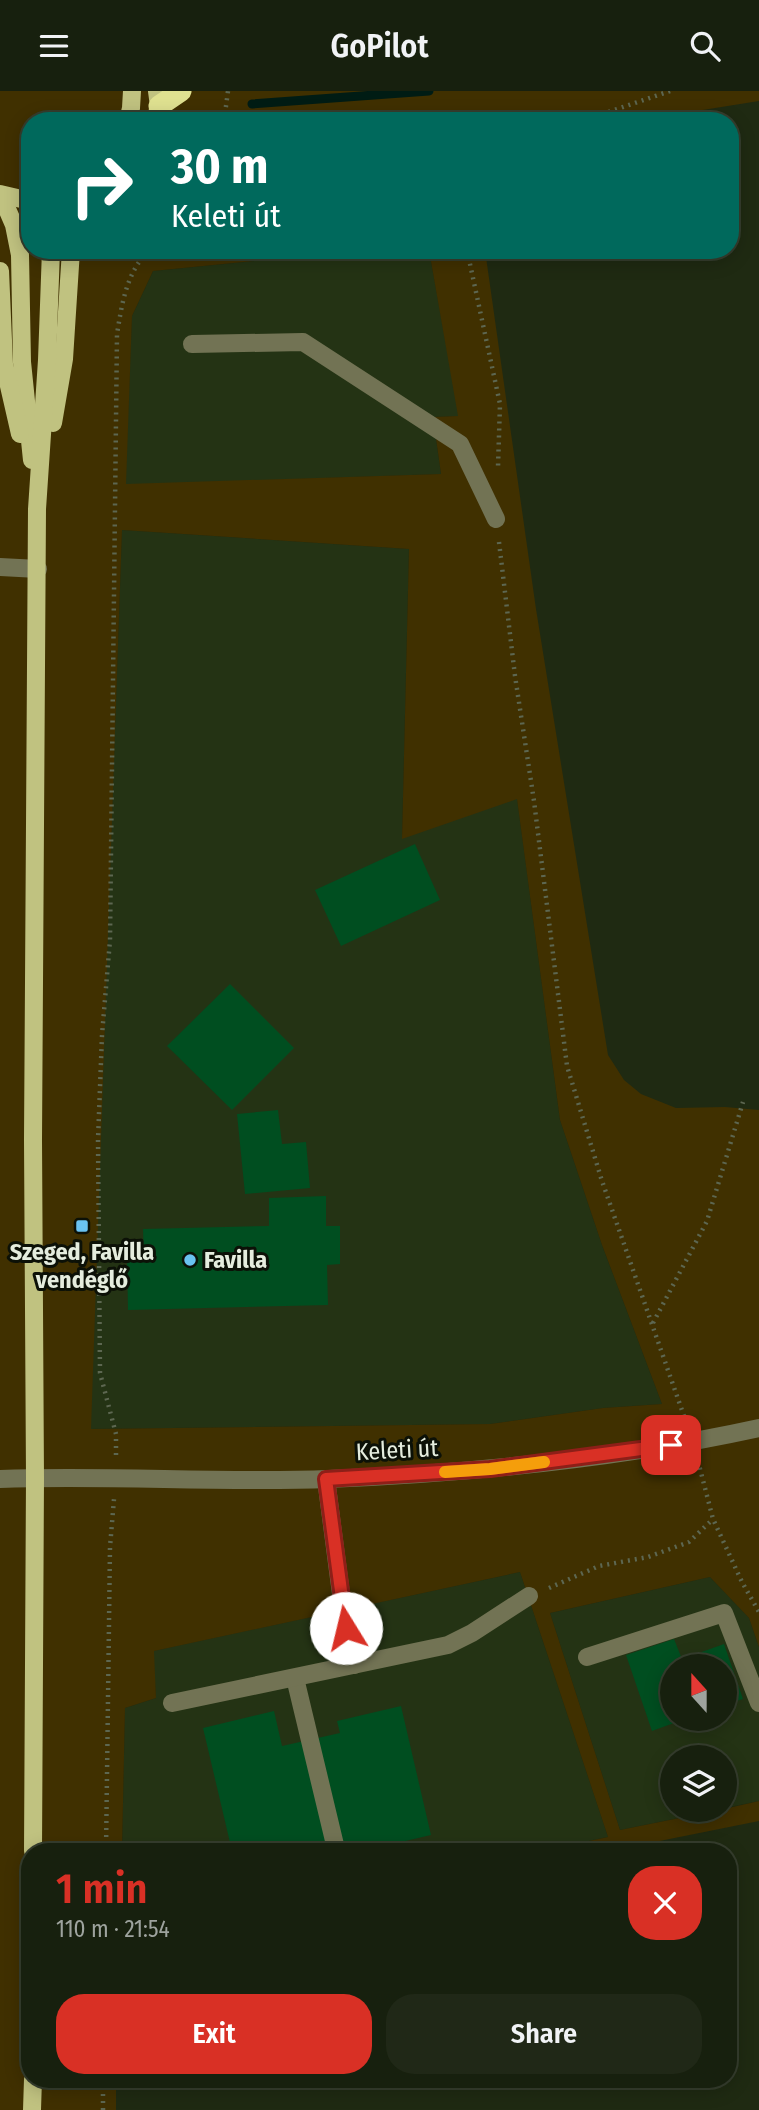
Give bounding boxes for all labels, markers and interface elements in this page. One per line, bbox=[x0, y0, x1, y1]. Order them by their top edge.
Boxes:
icon: menu bbox=[35, 27, 73, 65]
text: GoPilot bbox=[331, 27, 428, 65]
icon: search bbox=[686, 27, 724, 65]
text: 30 m bbox=[171, 137, 269, 196]
icon: right bbox=[56, 140, 147, 231]
text: Keleti út bbox=[171, 197, 281, 235]
marker: Szeged, Favilla vendéglő bbox=[74, 1218, 90, 1234]
place label: Szeged, Favilla vendéglő bbox=[10, 1238, 154, 1294]
place label: Favilla bbox=[204, 1246, 267, 1274]
marker: Favilla bbox=[182, 1252, 198, 1268]
pin bbox=[641, 1415, 701, 1475]
icon: arrive bbox=[652, 1426, 690, 1464]
street label: Keleti út bbox=[355, 1434, 439, 1466]
position arrow bbox=[309, 1591, 383, 1665]
north arrow bbox=[660, 1654, 737, 1731]
map controls bbox=[660, 1654, 737, 1822]
button: layers bbox=[660, 1745, 737, 1822]
text: 1 min bbox=[56, 1864, 147, 1914]
button: close bbox=[628, 1866, 702, 1940]
text: 110 m · 21:54 bbox=[56, 1915, 170, 1943]
button: Exit bbox=[56, 1994, 372, 2074]
button: Share bbox=[386, 1994, 702, 2074]

